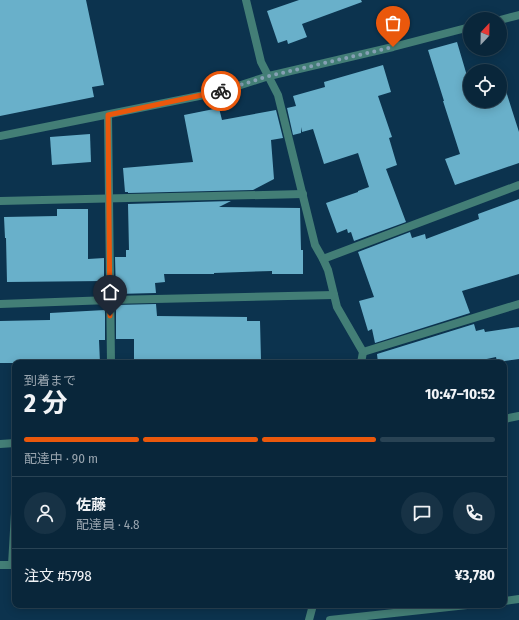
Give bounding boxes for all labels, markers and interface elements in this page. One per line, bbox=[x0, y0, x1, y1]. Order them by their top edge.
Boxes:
pin bbox=[376, 6, 410, 47]
icon: bag bbox=[382, 12, 404, 34]
north arrow bbox=[463, 12, 507, 56]
map controls bbox=[463, 12, 507, 108]
button: locate bbox=[463, 64, 507, 108]
courier bbox=[201, 71, 241, 111]
icon: bike bbox=[210, 80, 232, 102]
pin bbox=[93, 275, 127, 316]
icon: home bbox=[99, 281, 121, 303]
text: 到着まで bbox=[24, 373, 76, 388]
text: 10:47–10:52 bbox=[425, 385, 495, 403]
text: 2 分 bbox=[24, 388, 67, 419]
text: 配達中 · 90 m bbox=[24, 451, 98, 466]
button: person bbox=[24, 492, 66, 534]
button: chat bbox=[401, 492, 443, 534]
button: phone bbox=[453, 492, 495, 534]
text: 佐藤 bbox=[76, 496, 106, 514]
text: 配達員 · 4.8 bbox=[76, 517, 139, 532]
text: ¥3,780 bbox=[455, 566, 495, 584]
text: 注文 #5798 bbox=[24, 567, 92, 585]

